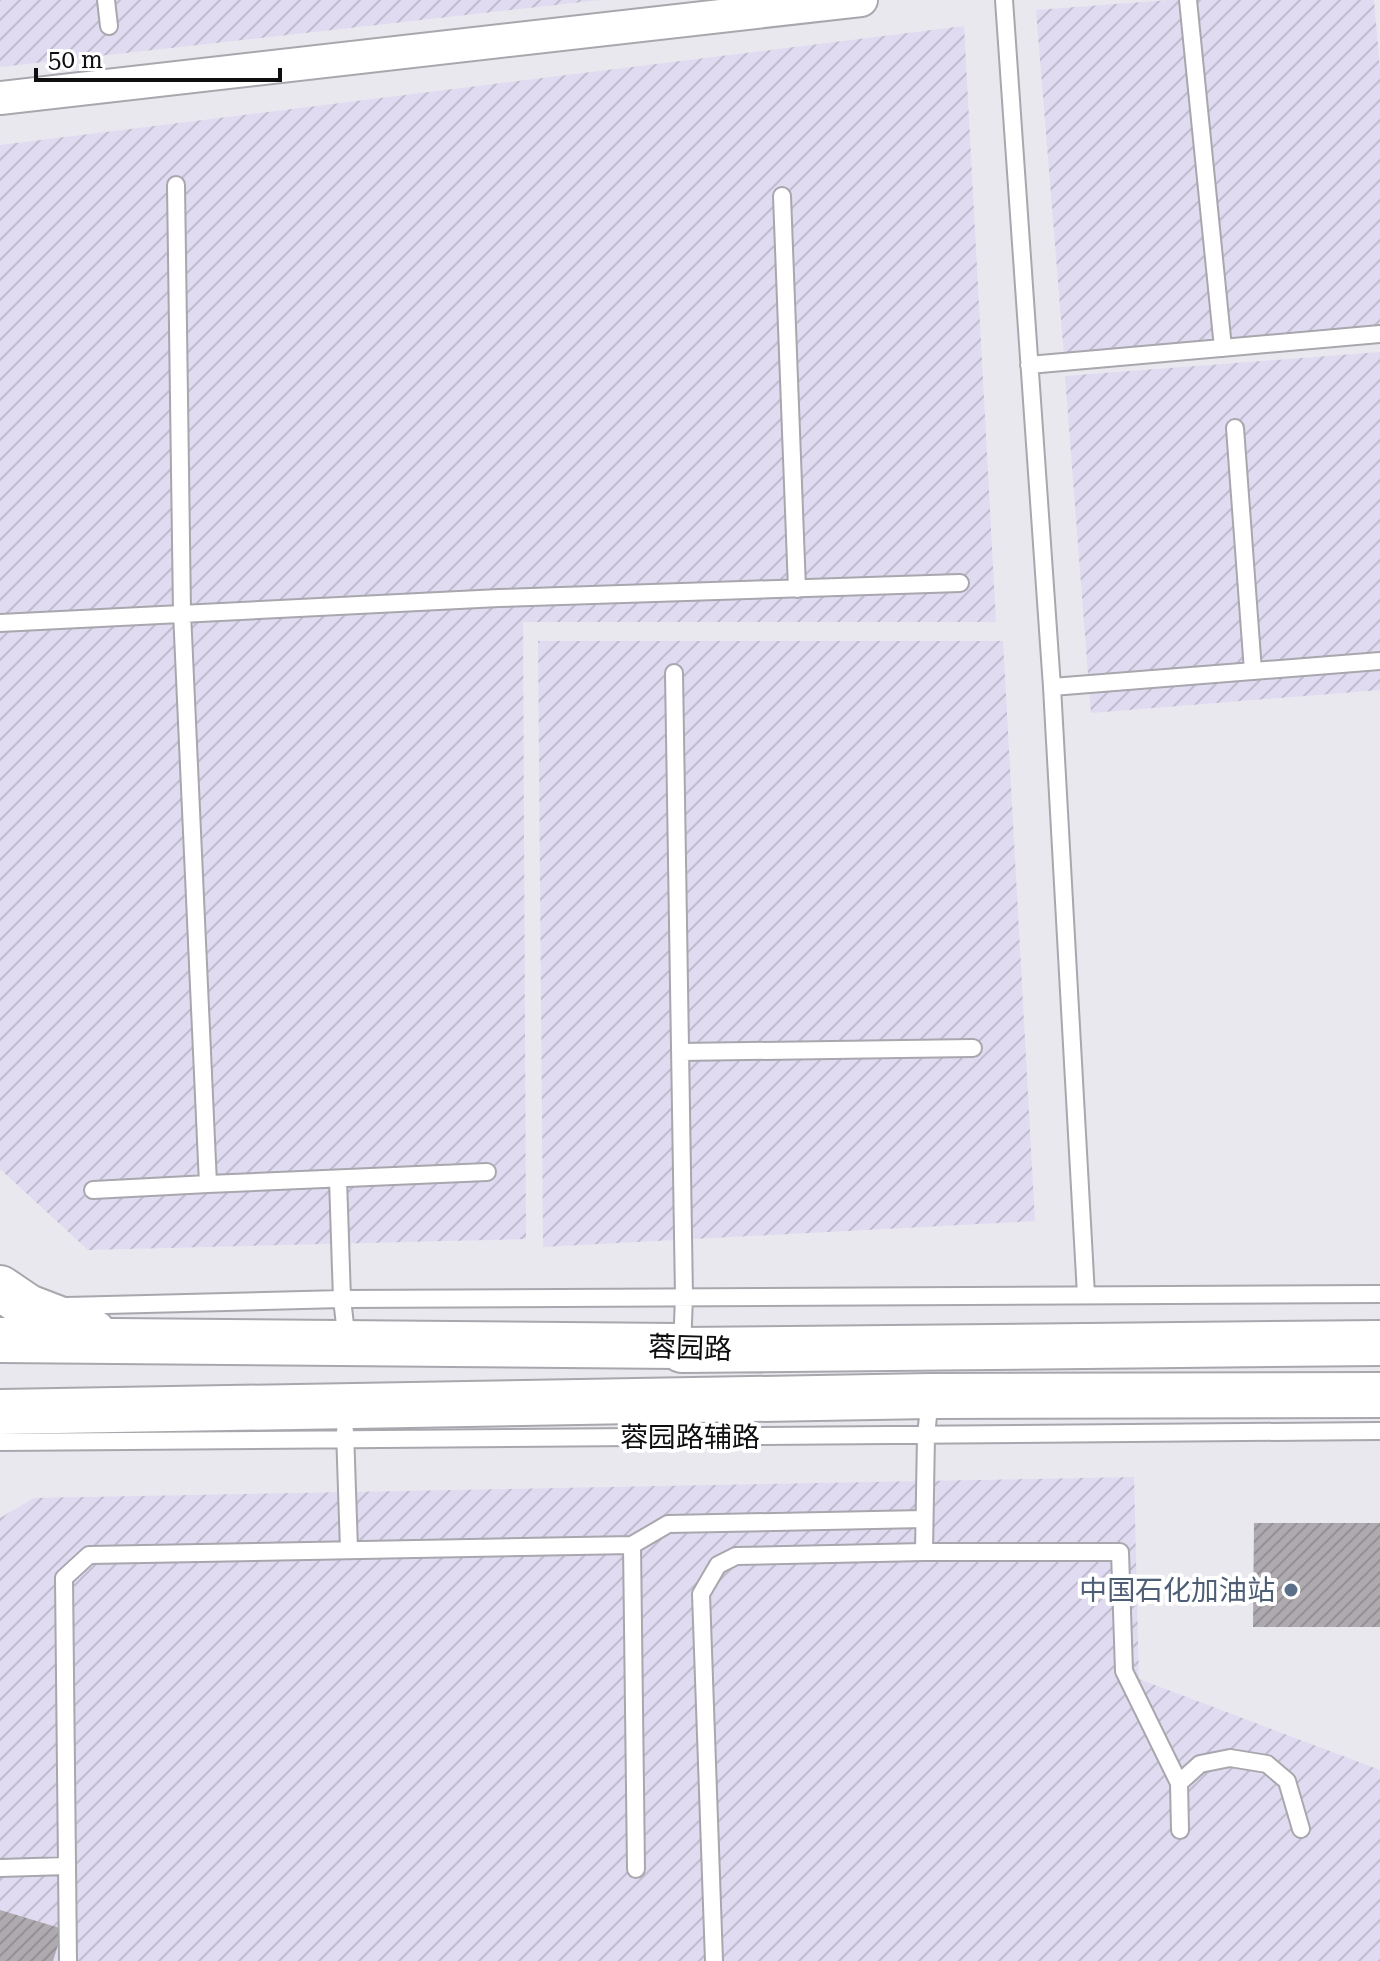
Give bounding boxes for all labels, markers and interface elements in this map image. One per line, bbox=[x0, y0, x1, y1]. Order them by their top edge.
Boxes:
scale bar bbox=[36, 32, 280, 82]
text: 50 m bbox=[48, 46, 103, 74]
street label: 蓉园路 bbox=[647, 1330, 733, 1366]
street label: 蓉园路辅路 bbox=[620, 1421, 760, 1454]
place label: 中国石化加油站 bbox=[1079, 1574, 1275, 1607]
marker: 中国石化加油站 bbox=[1282, 1581, 1300, 1599]

